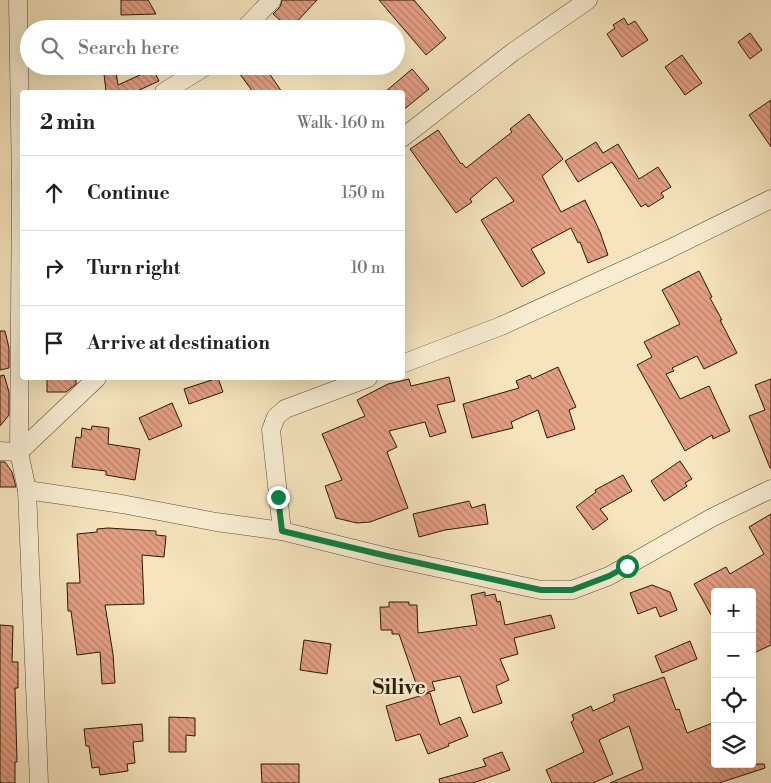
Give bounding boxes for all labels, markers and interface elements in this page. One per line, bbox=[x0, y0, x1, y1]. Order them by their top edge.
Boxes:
search box bbox=[20, 20, 405, 75]
icon: search bbox=[38, 34, 66, 62]
text: Search here bbox=[78, 36, 179, 60]
text: 2 min bbox=[40, 110, 95, 136]
text: Walk · 160 m bbox=[297, 113, 385, 133]
icon: ahead bbox=[40, 179, 68, 207]
text: Continue bbox=[87, 181, 170, 205]
text: 150 m bbox=[341, 183, 385, 203]
icon: right bbox=[40, 254, 68, 282]
text: Turn right bbox=[87, 256, 180, 280]
text: 10 m bbox=[351, 258, 385, 278]
icon: arrive bbox=[40, 329, 68, 357]
text: Arrive at destination bbox=[87, 331, 270, 355]
route end bbox=[267, 486, 290, 509]
route start bbox=[616, 555, 639, 578]
map controls bbox=[711, 588, 756, 768]
button: + bbox=[711, 588, 756, 633]
button: − bbox=[711, 633, 756, 678]
district label: Silive bbox=[372, 675, 426, 701]
button: locate bbox=[711, 678, 756, 723]
button: layers bbox=[711, 723, 756, 768]

